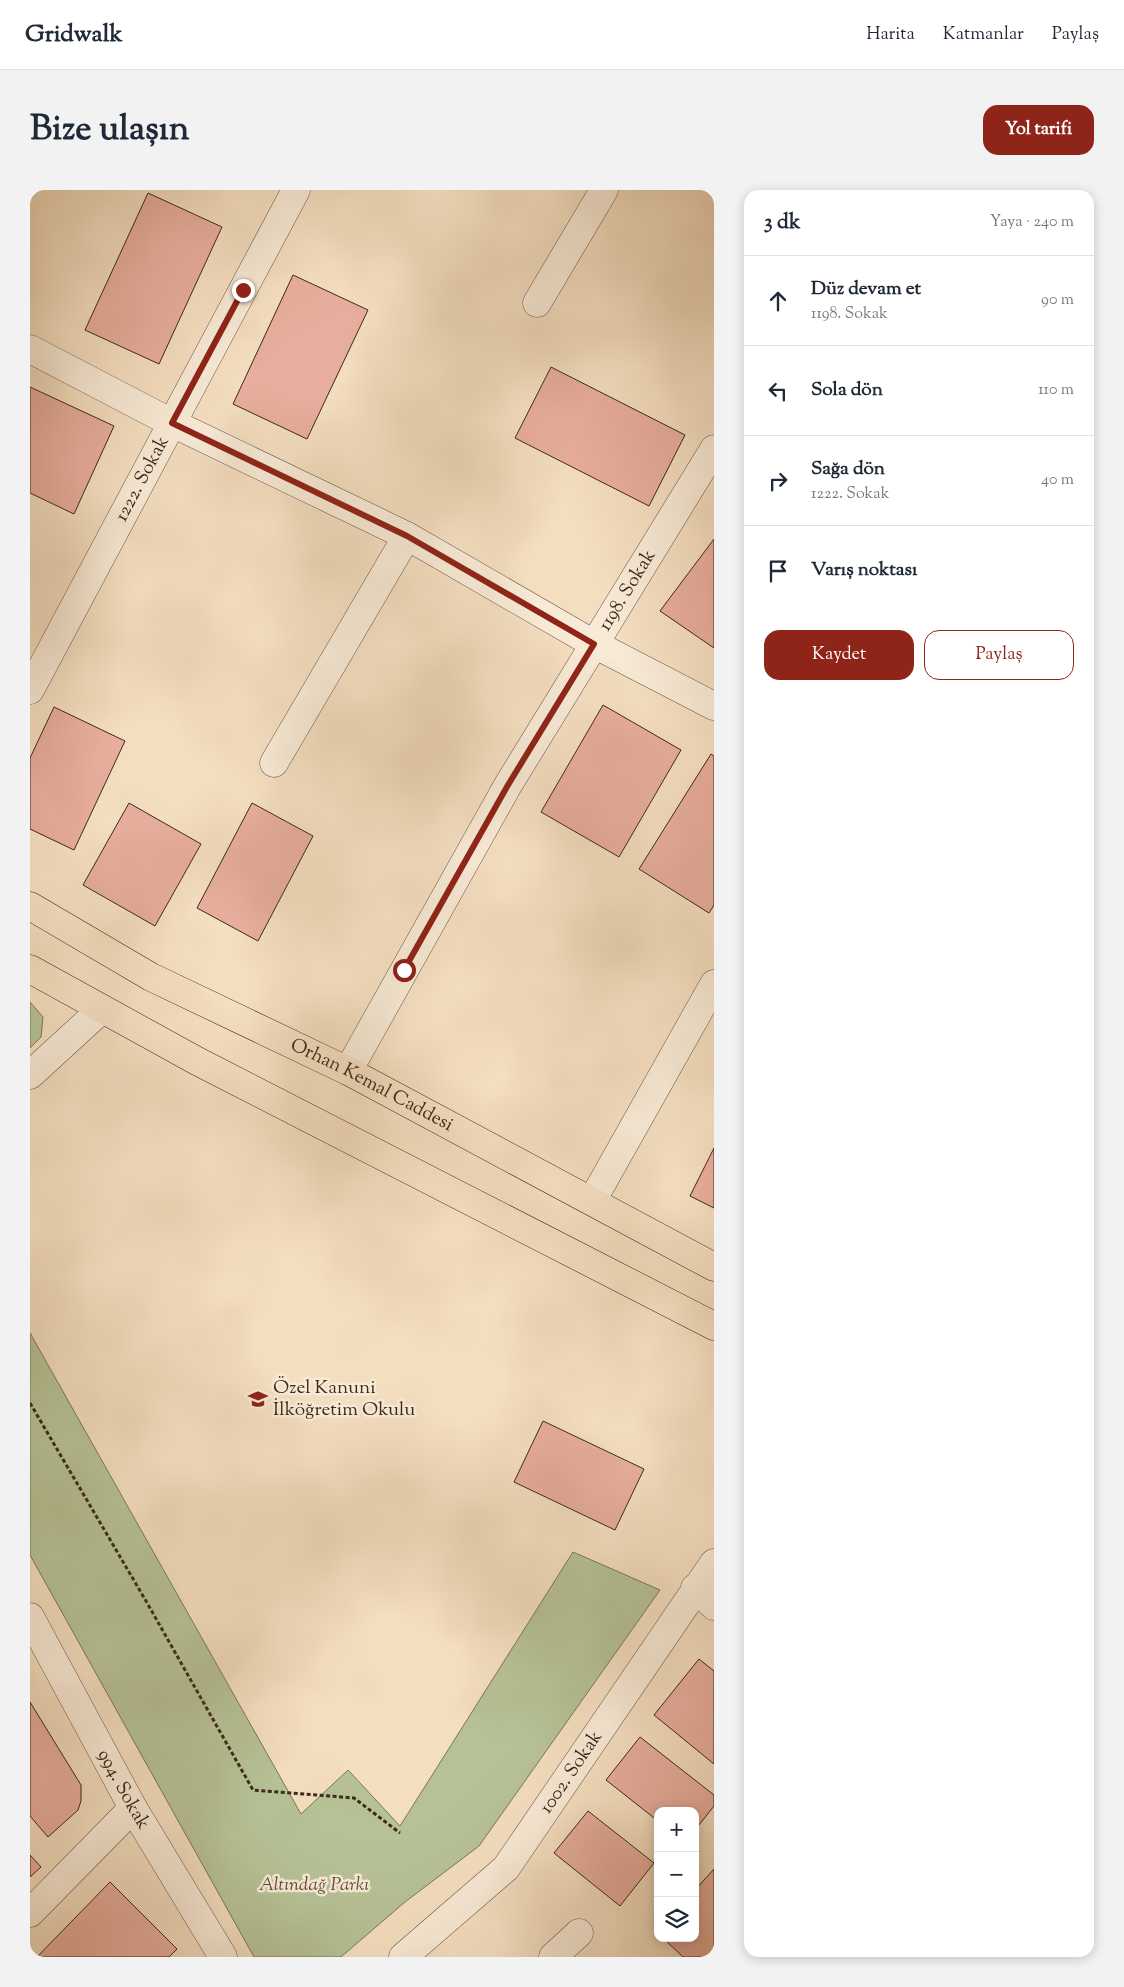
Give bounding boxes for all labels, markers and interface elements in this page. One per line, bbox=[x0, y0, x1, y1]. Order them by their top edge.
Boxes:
text: Gridwalk bbox=[25, 18, 123, 52]
text: Harita bbox=[866, 22, 915, 48]
text: Katmanlar bbox=[943, 22, 1024, 48]
text: Paylaş bbox=[1052, 22, 1099, 48]
text: Bize ulaşın bbox=[30, 105, 189, 156]
button: Yol tarifi bbox=[983, 105, 1094, 155]
text: 3 dk bbox=[764, 208, 800, 238]
text: Yaya · 240 m bbox=[990, 211, 1074, 234]
text: Düz devam et bbox=[811, 276, 921, 303]
route end bbox=[232, 279, 255, 302]
icon: ahead bbox=[764, 287, 792, 315]
text: 90 m bbox=[1041, 289, 1074, 312]
text: 1198. Sokak bbox=[811, 303, 888, 326]
icon: left bbox=[764, 377, 792, 405]
text: Sola dön bbox=[811, 377, 883, 404]
text: 110 m bbox=[1038, 379, 1074, 402]
street label: 1222. Sokak bbox=[108, 431, 176, 526]
text: Sağa dön bbox=[811, 456, 885, 483]
icon: right bbox=[764, 467, 792, 495]
text: 40 m bbox=[1041, 469, 1074, 492]
text: 1222. Sokak bbox=[811, 483, 889, 506]
street label: 1198. Sokak bbox=[592, 544, 663, 636]
icon: arrive bbox=[764, 557, 792, 585]
text: Varış noktası bbox=[811, 557, 917, 584]
button: Kaydet bbox=[764, 630, 914, 680]
button: Paylaş bbox=[924, 630, 1074, 680]
route start bbox=[393, 959, 416, 982]
street label: Orhan Kemal Caddesi bbox=[285, 1032, 458, 1138]
place label: Özel Kanuni İlköğretim Okulu bbox=[273, 1375, 415, 1424]
school or university icon: Özel Kanuni İlköğretim Okulu bbox=[247, 1388, 269, 1410]
street label: 1002. Sokak bbox=[533, 1725, 610, 1819]
street label: 994. Sokak bbox=[90, 1744, 157, 1835]
map controls bbox=[654, 1807, 699, 1942]
button: + bbox=[654, 1807, 699, 1852]
button: − bbox=[654, 1852, 699, 1897]
park label: Altındağ Parkı bbox=[259, 1872, 369, 1899]
button: layers bbox=[654, 1897, 699, 1942]

